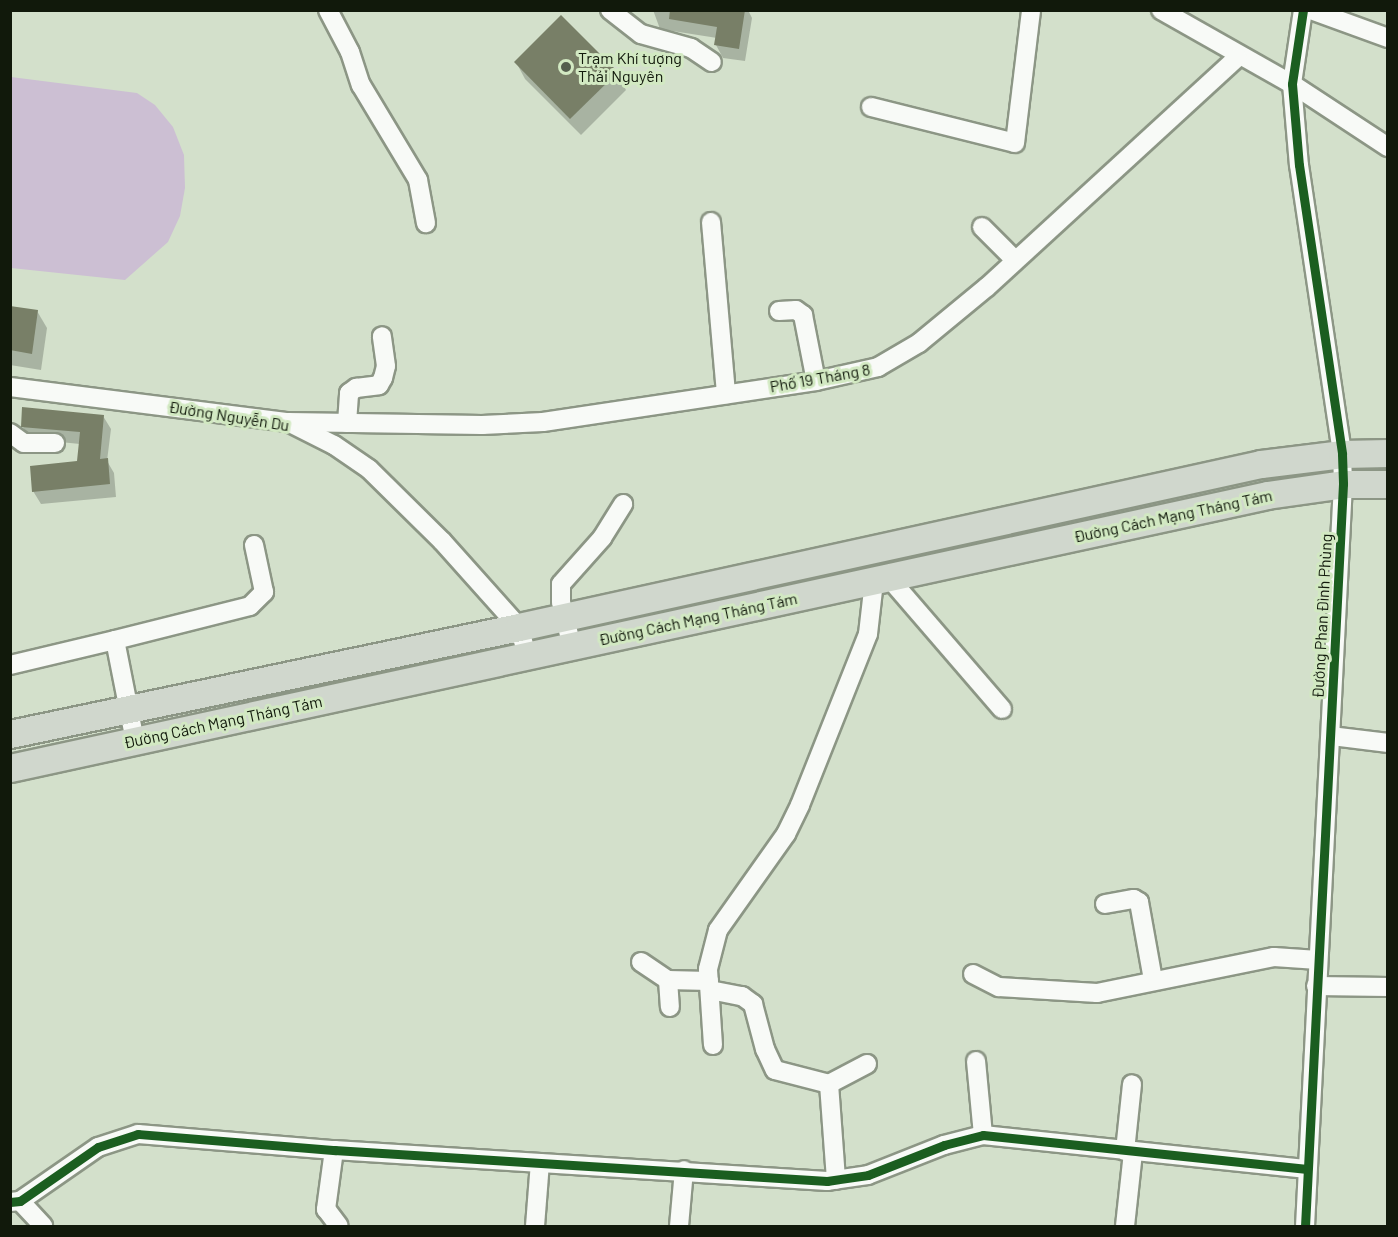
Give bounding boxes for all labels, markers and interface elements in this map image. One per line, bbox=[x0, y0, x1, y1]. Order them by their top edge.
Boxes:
place label: Trạm Khí tượng Thái Nguyên bbox=[578, 48, 682, 86]
marker: Trạm Khí tượng Thái Nguyên bbox=[559, 60, 573, 74]
street label: Phố 19 Tháng 8 bbox=[768, 360, 872, 396]
street label: Đường Nguyễn Du bbox=[167, 397, 291, 435]
street label: Đường Cách Mạng Tháng Tám bbox=[1072, 486, 1274, 546]
street label: Đường Phan Đình Phùng bbox=[1308, 533, 1336, 699]
street label: Đường Cách Mạng Tháng Tám bbox=[597, 589, 799, 649]
street label: Đường Cách Mạng Tháng Tám bbox=[122, 692, 324, 752]

